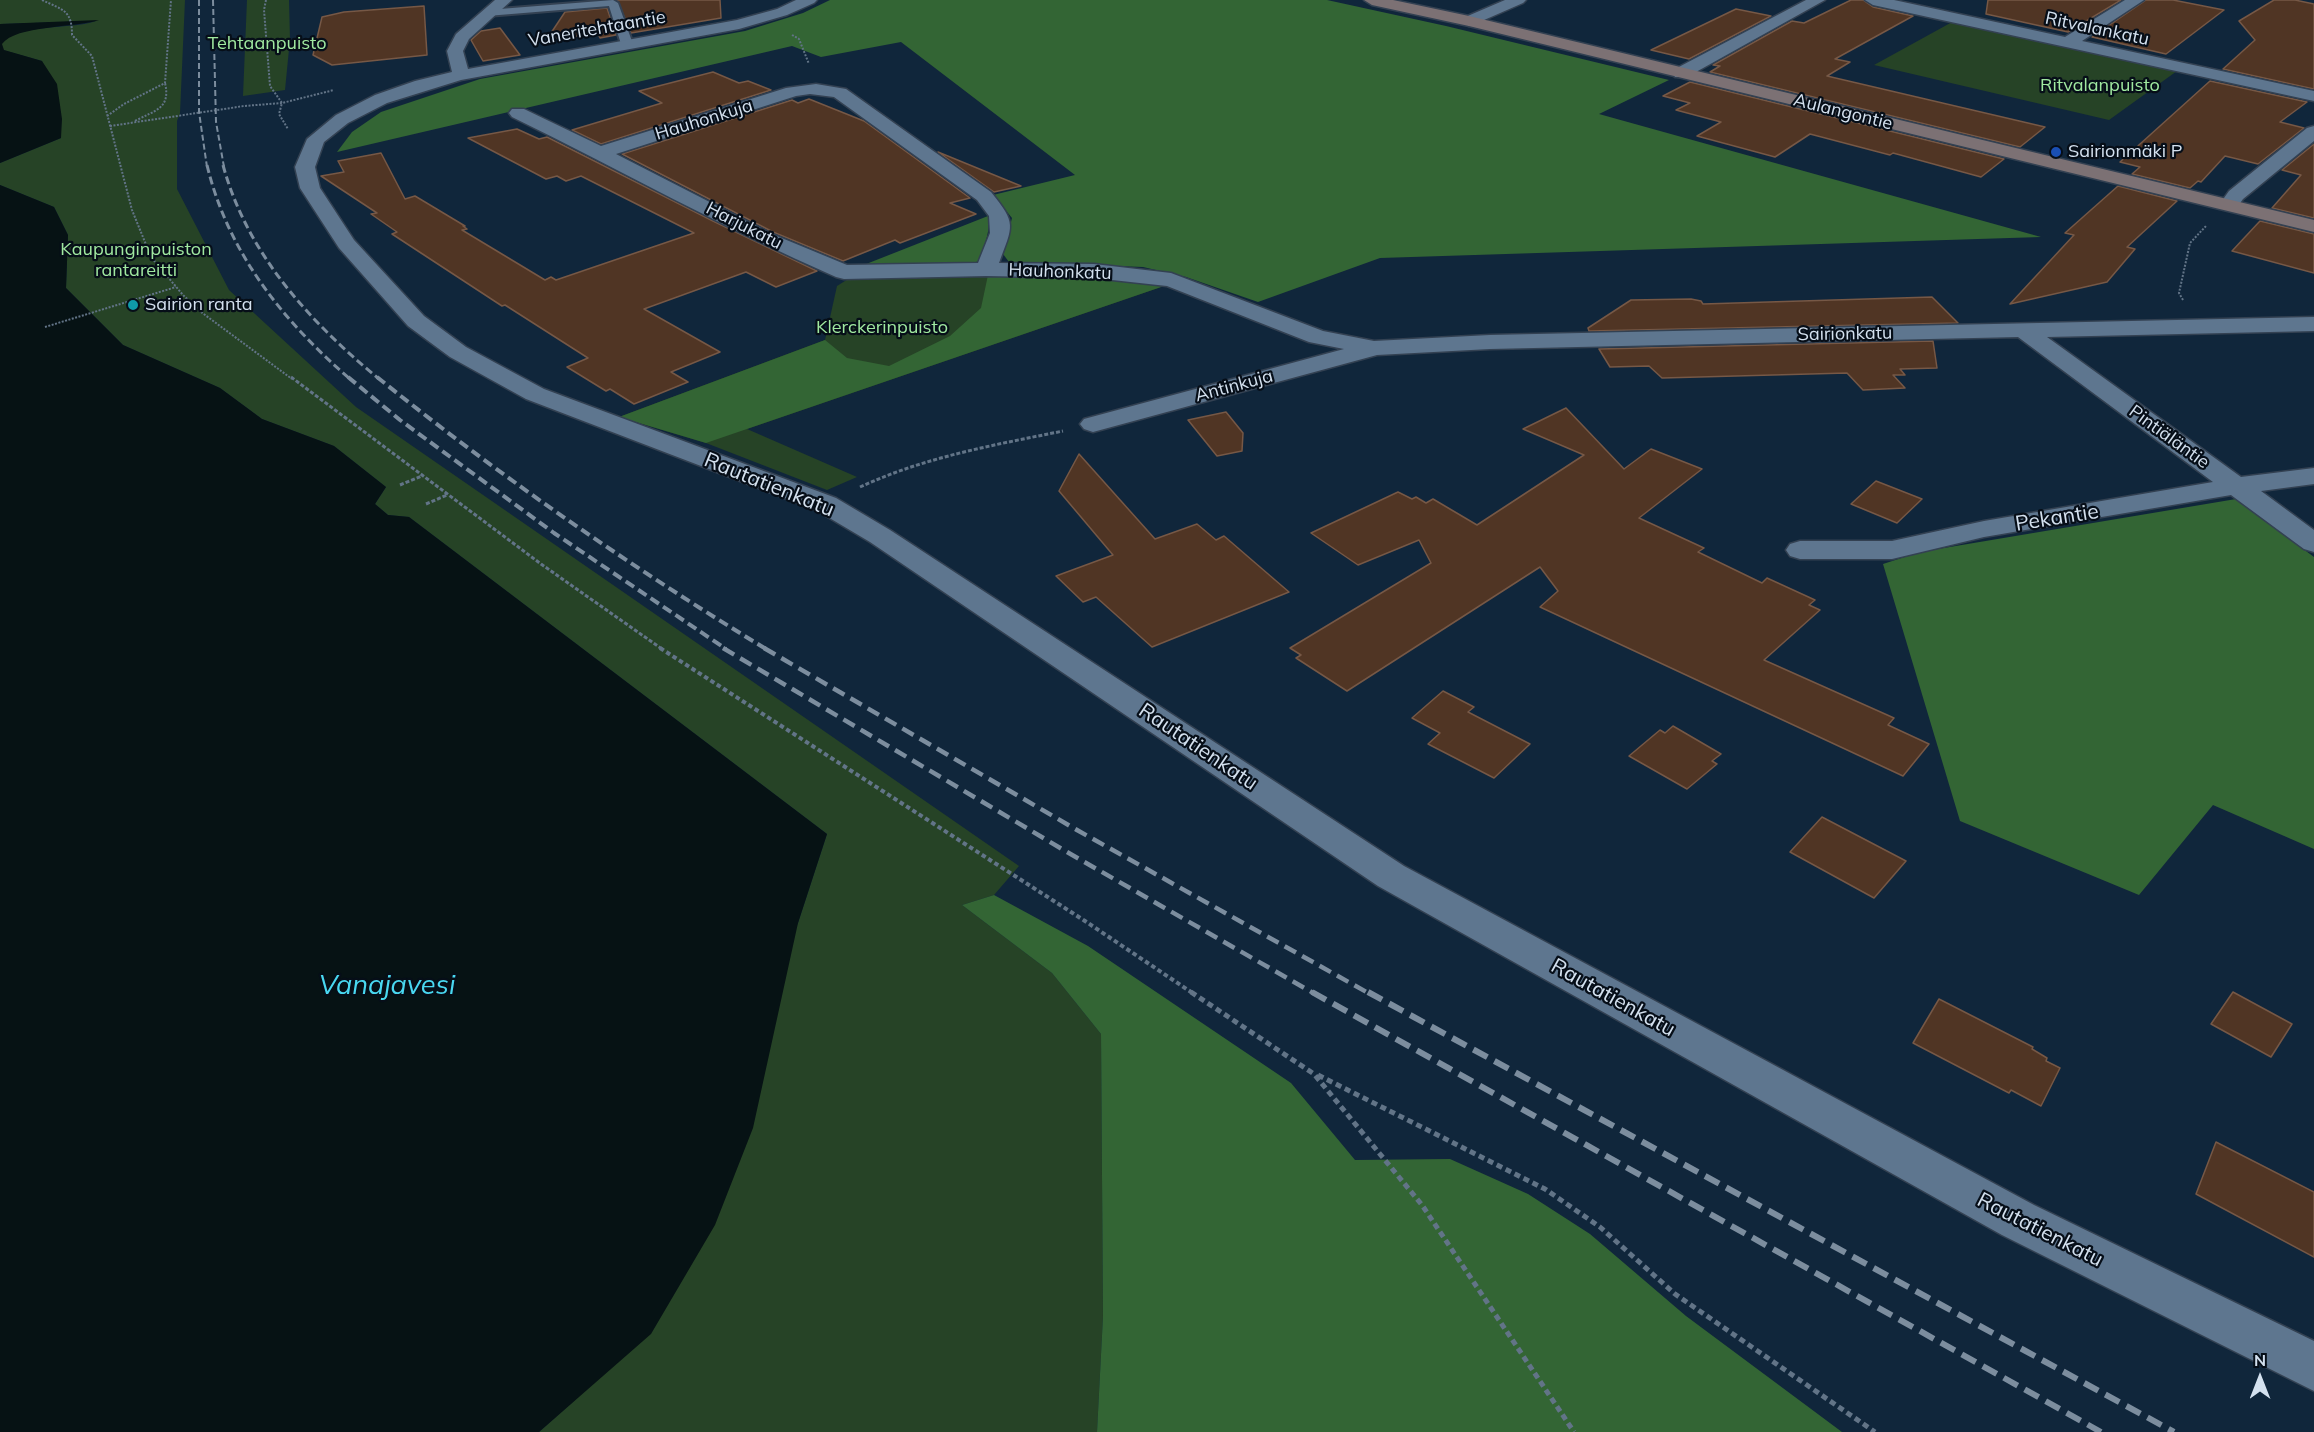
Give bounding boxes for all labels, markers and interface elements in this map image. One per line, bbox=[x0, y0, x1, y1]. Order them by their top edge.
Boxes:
street label: Vaneritehtaantie bbox=[527, 6, 667, 52]
street label: Ritvalankatu bbox=[2043, 7, 2151, 51]
park label: Tehtaanpuisto bbox=[207, 33, 327, 55]
park label: Ritvalanpuisto bbox=[2040, 75, 2160, 97]
street label: Aulangontie bbox=[1791, 89, 1895, 135]
street label: Hauhonkuja bbox=[653, 95, 755, 145]
place label: Sairionmäki P bbox=[2068, 141, 2183, 163]
marker: Sairionmäki P bbox=[2049, 145, 2063, 159]
street label: Harjukatu bbox=[702, 198, 786, 254]
park label: Kaupunginpuiston rantareitti bbox=[60, 239, 212, 282]
street label: Hauhonkatu bbox=[1008, 259, 1112, 285]
place label: Sairion ranta bbox=[145, 294, 253, 316]
marker: Sairion ranta bbox=[126, 298, 140, 312]
park label: Klerckerinpuisto bbox=[816, 317, 948, 339]
street label: Sairionkatu bbox=[1798, 322, 1892, 346]
street label: Antinkuja bbox=[1193, 365, 1275, 407]
street label: Pintiäläntie bbox=[2125, 401, 2213, 473]
street label: Rautatienkatu bbox=[700, 447, 838, 523]
street label: Pekantie bbox=[2014, 499, 2100, 537]
street label: Rautatienkatu bbox=[1134, 698, 1262, 796]
street label: Rautatienkatu bbox=[1547, 954, 1679, 1042]
water label: Vanajavesi bbox=[319, 970, 455, 1002]
street label: Rautatienkatu bbox=[1973, 1187, 2107, 1273]
north arrow bbox=[2230, 1348, 2290, 1408]
text: N bbox=[2254, 1350, 2266, 1370]

